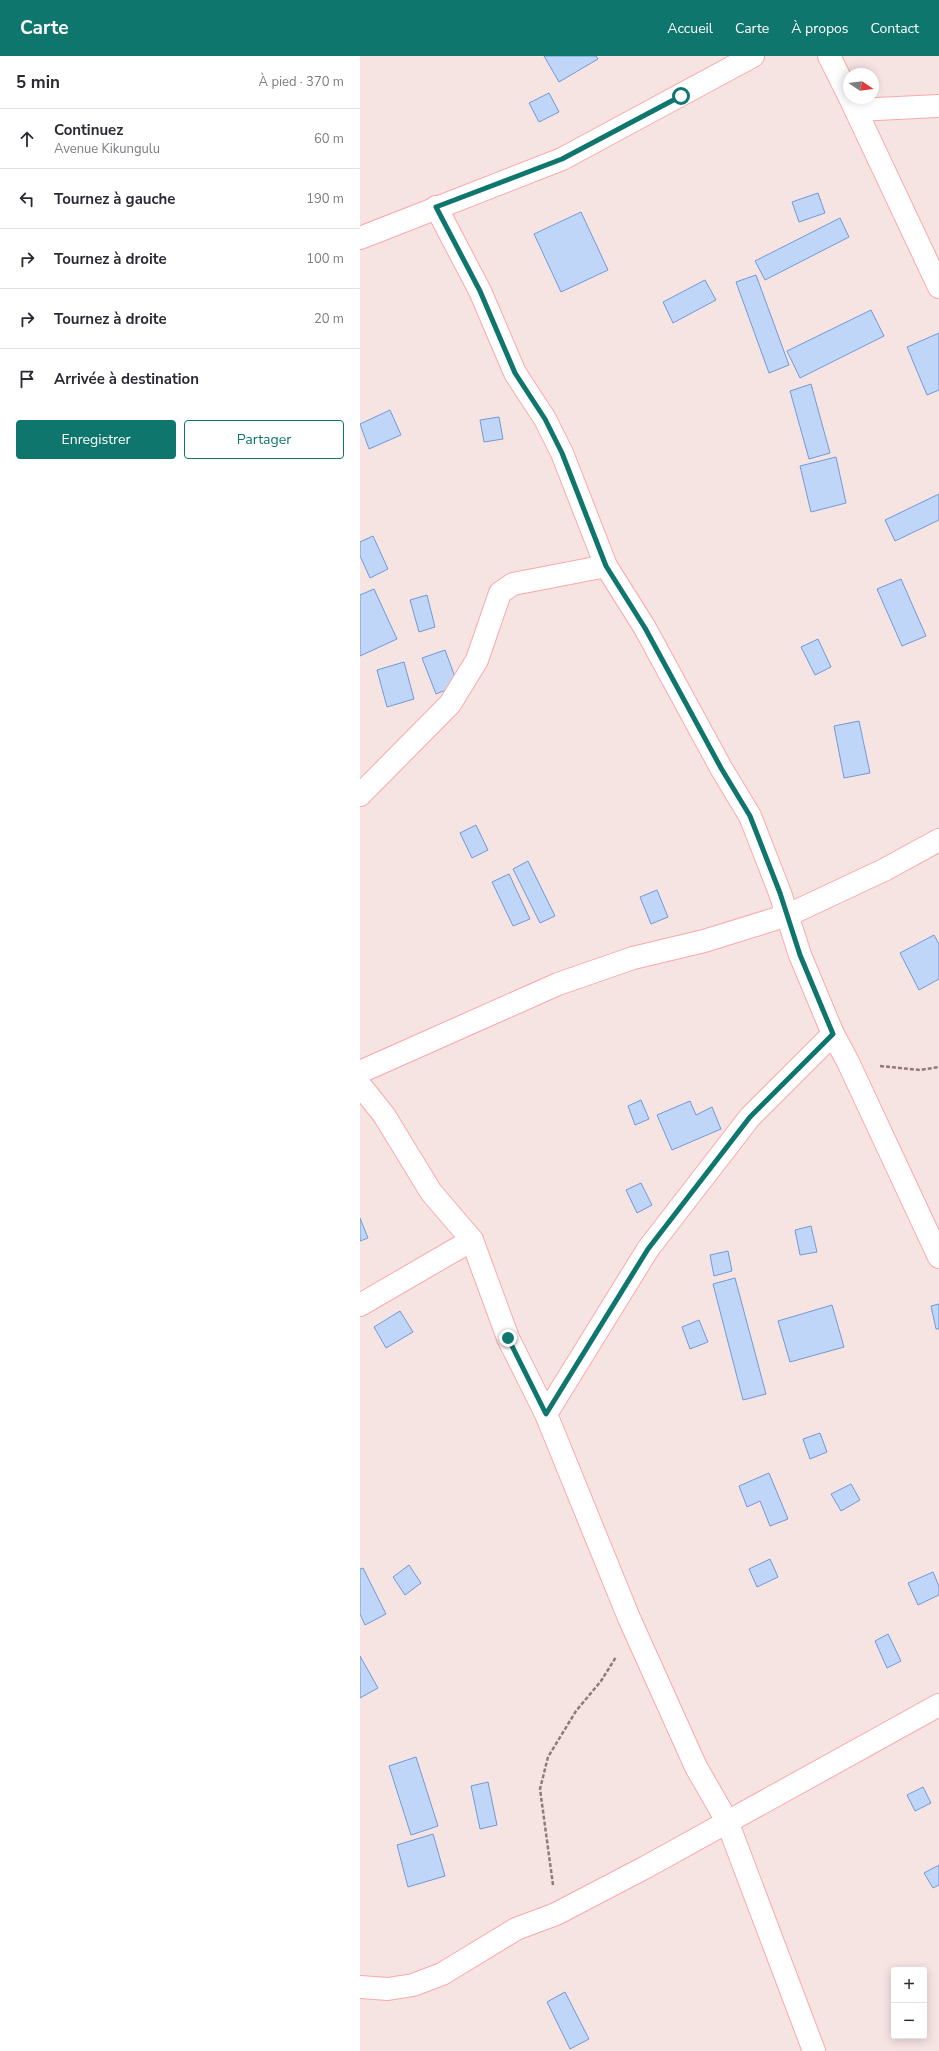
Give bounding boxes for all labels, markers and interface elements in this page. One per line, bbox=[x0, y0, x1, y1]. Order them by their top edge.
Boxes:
text: Carte bbox=[20, 15, 68, 41]
text: Accueil bbox=[667, 19, 713, 38]
text: Carte bbox=[735, 19, 769, 38]
text: À propos bbox=[791, 19, 849, 38]
text: Contact bbox=[871, 19, 919, 38]
north arrow bbox=[843, 68, 879, 104]
text: 5 min bbox=[16, 71, 60, 94]
text: À pied · 370 m bbox=[259, 73, 344, 91]
route start bbox=[672, 87, 690, 105]
text: Continuez bbox=[54, 120, 123, 140]
icon: ahead bbox=[16, 128, 38, 150]
text: 60 m bbox=[314, 130, 344, 148]
text: Avenue Kikungulu bbox=[54, 140, 160, 158]
icon: left bbox=[16, 188, 38, 210]
text: Tournez à gauche bbox=[54, 189, 176, 209]
text: 190 m bbox=[306, 190, 344, 208]
icon: right bbox=[16, 248, 38, 270]
text: Tournez à droite bbox=[54, 249, 167, 269]
text: 100 m bbox=[306, 250, 344, 268]
icon: right bbox=[16, 308, 38, 330]
text: Tournez à droite bbox=[54, 309, 167, 329]
text: 20 m bbox=[314, 310, 344, 328]
icon: arrive bbox=[16, 368, 38, 390]
text: Arrivée à destination bbox=[54, 369, 199, 389]
button: Enregistrer bbox=[16, 420, 176, 459]
button: Partager bbox=[184, 420, 344, 459]
route end bbox=[499, 1329, 517, 1347]
map controls bbox=[891, 1967, 927, 2039]
button: + bbox=[891, 1967, 927, 2003]
button: − bbox=[891, 2003, 927, 2039]

